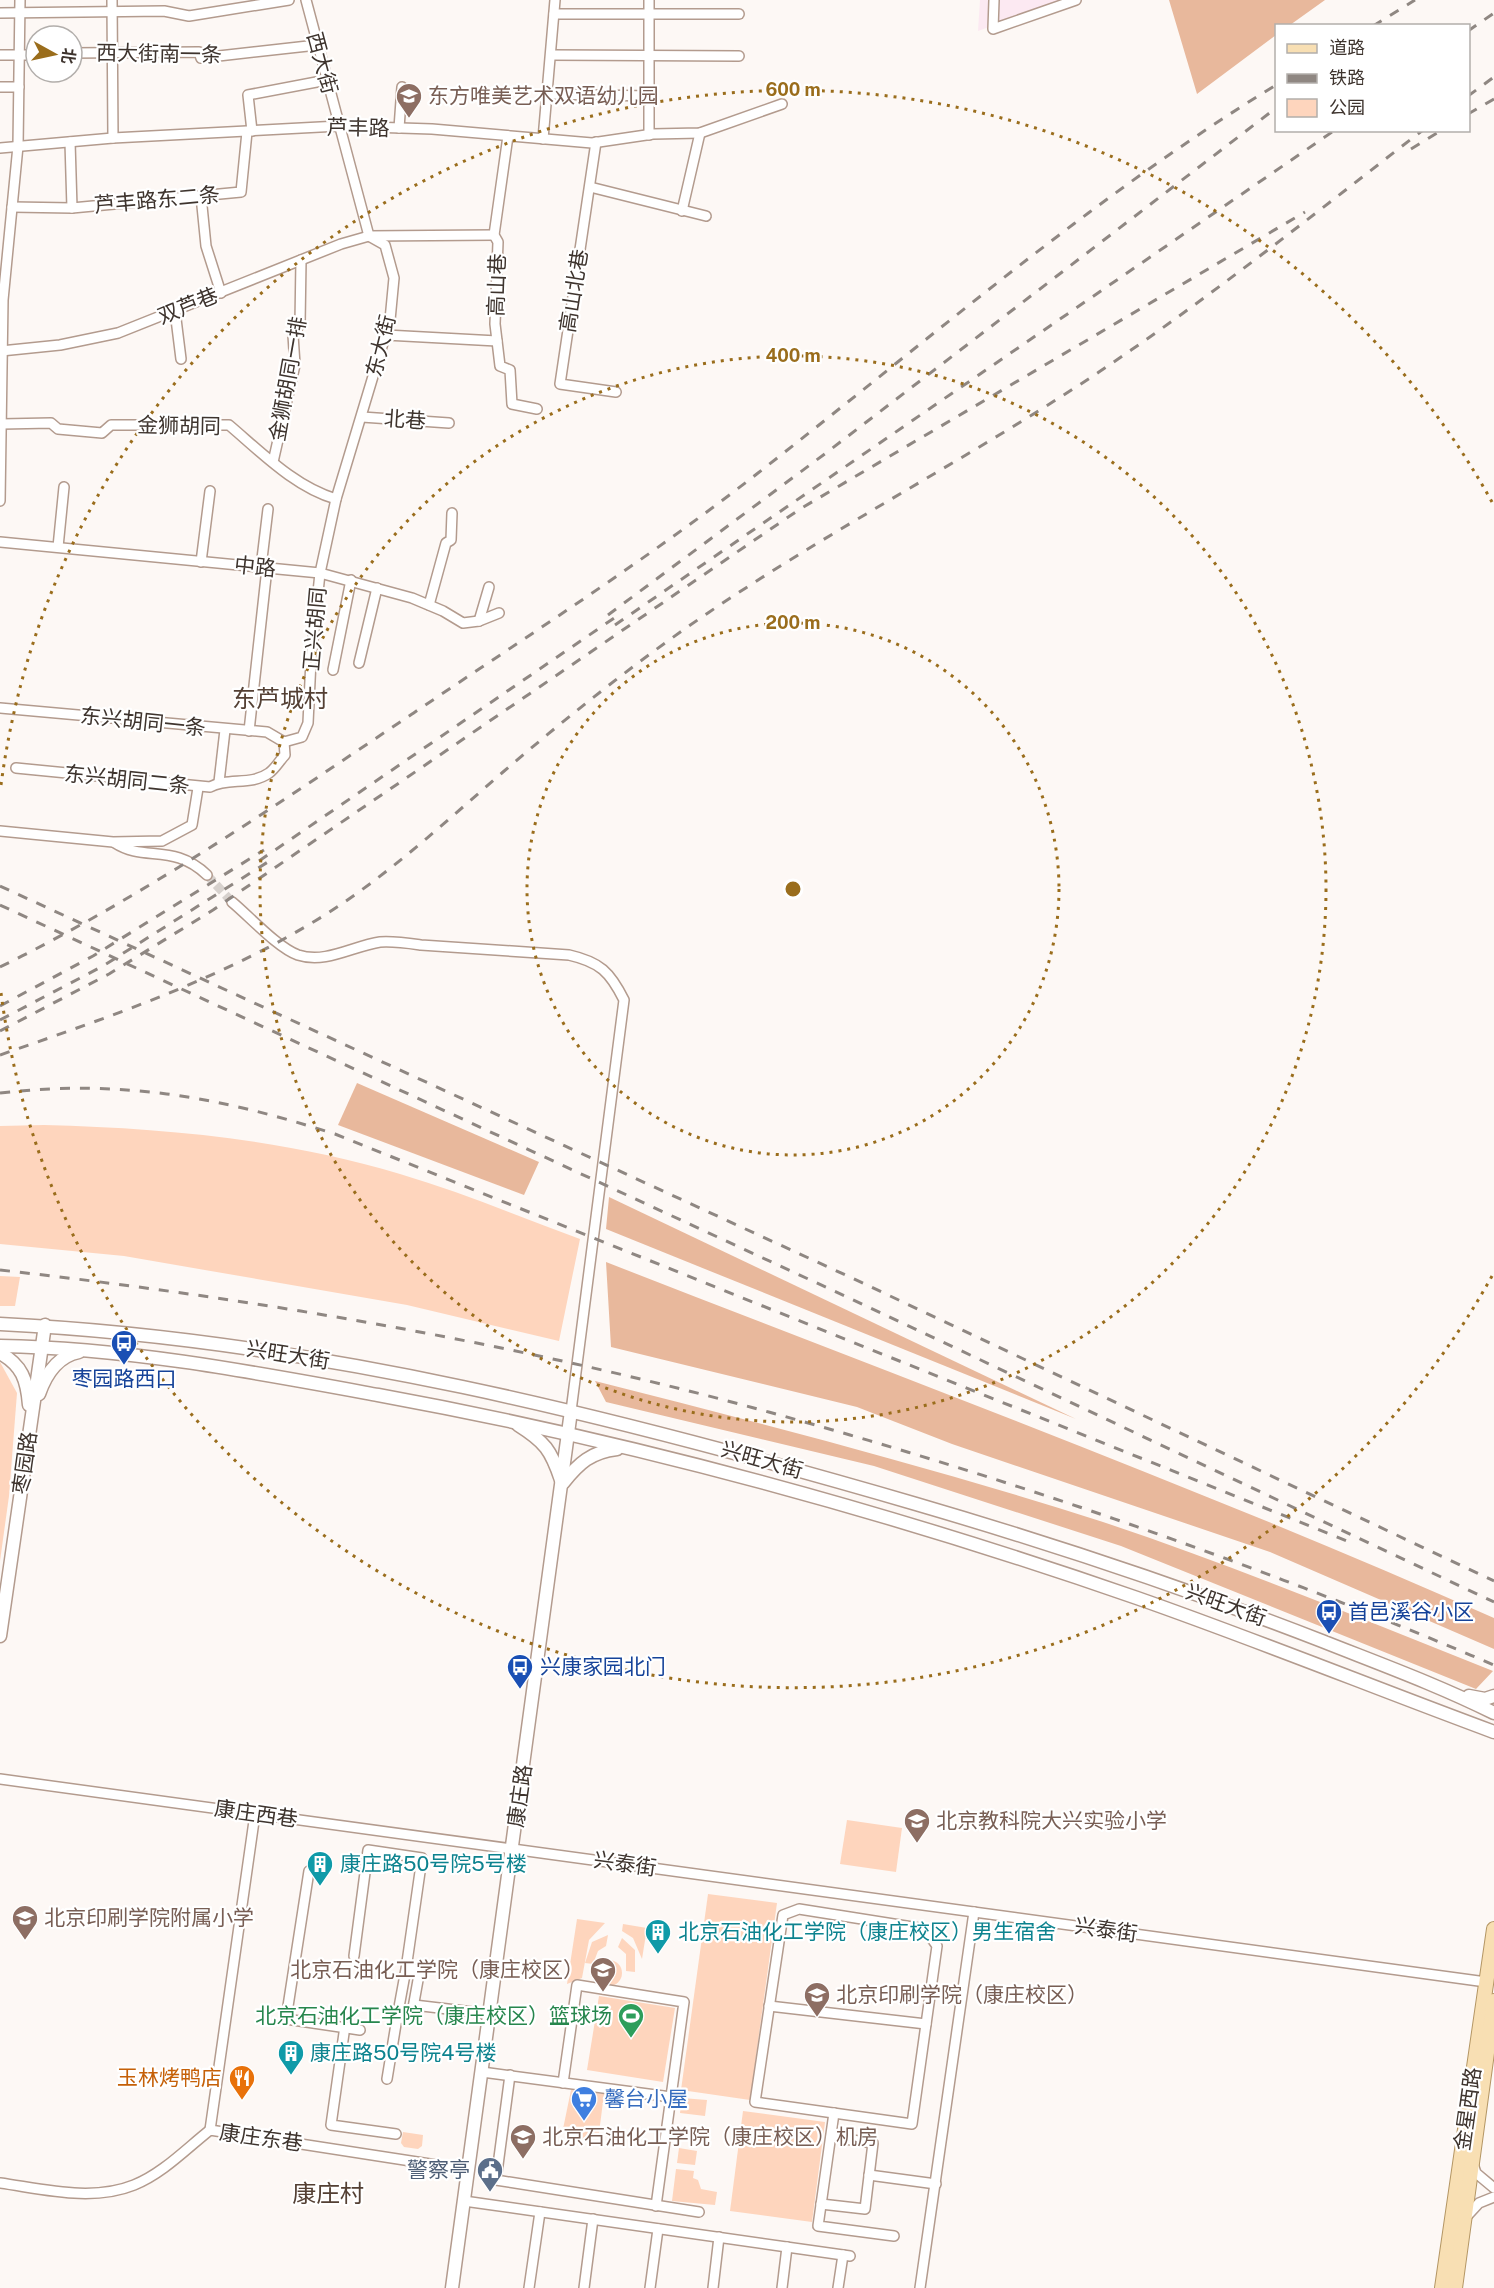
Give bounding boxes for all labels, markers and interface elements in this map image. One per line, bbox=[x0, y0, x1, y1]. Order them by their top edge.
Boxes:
north arrow bbox=[24, 24, 84, 84]
legend bbox=[1275, 24, 1470, 132]
street label: 西大街 bbox=[302, 29, 343, 97]
text: 道路 bbox=[1329, 37, 1365, 58]
street label: 西大街南一条 bbox=[96, 40, 222, 67]
text: 北 bbox=[58, 47, 79, 65]
text: 铁路 bbox=[1329, 67, 1365, 88]
text: 600 m bbox=[765, 79, 821, 100]
school or university icon: 东方唯美艺术双语幼儿园 bbox=[394, 81, 424, 119]
place label: 东方唯美艺术双语幼儿园 bbox=[428, 83, 659, 108]
text: 公园 bbox=[1329, 97, 1365, 118]
street label: 芦丰路 bbox=[326, 114, 390, 141]
street label: 芦丰路东二条 bbox=[93, 182, 221, 217]
street label: 高山北巷 bbox=[555, 247, 592, 334]
street label: 高山巷 bbox=[483, 253, 510, 317]
street label: 双芦巷 bbox=[154, 282, 222, 329]
street label: 东大街 bbox=[361, 312, 400, 379]
street label: 金狮胡同一排 bbox=[264, 315, 311, 443]
text: 400 m bbox=[765, 345, 821, 366]
street label: 北巷 bbox=[383, 406, 427, 433]
street label: 金狮胡同 bbox=[137, 412, 221, 439]
street label: 中路 bbox=[233, 552, 277, 581]
street label: 正兴胡同 bbox=[298, 586, 331, 672]
text: 200 m bbox=[766, 612, 820, 633]
district label: 东芦城村 bbox=[232, 684, 328, 712]
street label: 东兴胡同一条 bbox=[79, 702, 207, 741]
street label: 东兴胡同二条 bbox=[63, 760, 191, 799]
centre of rings bbox=[783, 879, 803, 899]
bus stop icon: 枣园路西口 bbox=[109, 1328, 139, 1366]
street label: 兴旺大街 bbox=[245, 1336, 332, 1373]
place label: 枣园路西口 bbox=[72, 1366, 177, 1391]
street label: 枣园路 bbox=[8, 1430, 41, 1496]
street label: 兴旺大街 bbox=[718, 1436, 806, 1483]
street label: 兴旺大街 bbox=[1182, 1578, 1270, 1631]
bus stop icon: 首邑溪谷小区 bbox=[1314, 1597, 1344, 1635]
place label: 首邑溪谷小区 bbox=[1348, 1599, 1474, 1624]
bus stop icon: 兴康家园北门 bbox=[505, 1652, 535, 1690]
place label: 兴康家园北门 bbox=[540, 1654, 666, 1679]
street label: 康庄路 bbox=[503, 1763, 536, 1829]
street label: 康庄西巷 bbox=[213, 1795, 299, 1832]
school or university icon: 北京教科院大兴实验小学 bbox=[902, 1806, 932, 1844]
place label: 北京教科院大兴实验小学 bbox=[936, 1808, 1167, 1833]
street label: 兴泰街 bbox=[592, 1847, 658, 1880]
building icon: 康庄路50号院5号楼 bbox=[305, 1849, 335, 1887]
place label: 康庄路50号院5号楼 bbox=[340, 1851, 527, 1876]
school or university icon: 北京印刷学院附属小学 bbox=[10, 1903, 40, 1941]
place label: 北京印刷学院附属小学 bbox=[44, 1905, 254, 1930]
street label: 兴泰街 bbox=[1073, 1913, 1139, 1946]
building icon: 北京石油化工学院（康庄校区）男生宿舍 bbox=[643, 1917, 673, 1955]
place label: 北京石油化工学院（康庄校区）男生宿舍 bbox=[678, 1919, 1056, 1944]
school or university icon: 北京石油化工学院（康庄校区） bbox=[588, 1955, 618, 1993]
place label: 北京石油化工学院（康庄校区） bbox=[290, 1957, 584, 1982]
school or university icon: 北京印刷学院（康庄校区） bbox=[802, 1980, 832, 2018]
place label: 北京印刷学院（康庄校区） bbox=[836, 1982, 1088, 2007]
sports icon: 北京石油化工学院（康庄校区）篮球场 bbox=[616, 2001, 646, 2039]
place label: 北京石油化工学院（康庄校区）篮球场 bbox=[255, 2003, 612, 2028]
building icon: 康庄路50号院4号楼 bbox=[276, 2038, 306, 2076]
place label: 康庄路50号院4号楼 bbox=[310, 2040, 497, 2065]
restaurant icon: 玉林烤鸭店 bbox=[227, 2063, 257, 2101]
place label: 玉林烤鸭店 bbox=[117, 2065, 222, 2090]
street label: 金星西路 bbox=[1449, 2066, 1486, 2152]
supermarket icon: 馨台小屋 bbox=[569, 2084, 599, 2122]
place label: 馨台小屋 bbox=[604, 2086, 688, 2111]
street label: 康庄东巷 bbox=[218, 2119, 304, 2156]
school or university icon: 北京石油化工学院（康庄校区）机房 bbox=[508, 2122, 538, 2160]
place label: 北京石油化工学院（康庄校区）机房 bbox=[542, 2124, 878, 2149]
public building icon: 警察亭 bbox=[475, 2155, 505, 2193]
place label: 警察亭 bbox=[407, 2157, 470, 2182]
district label: 康庄村 bbox=[292, 2179, 364, 2207]

